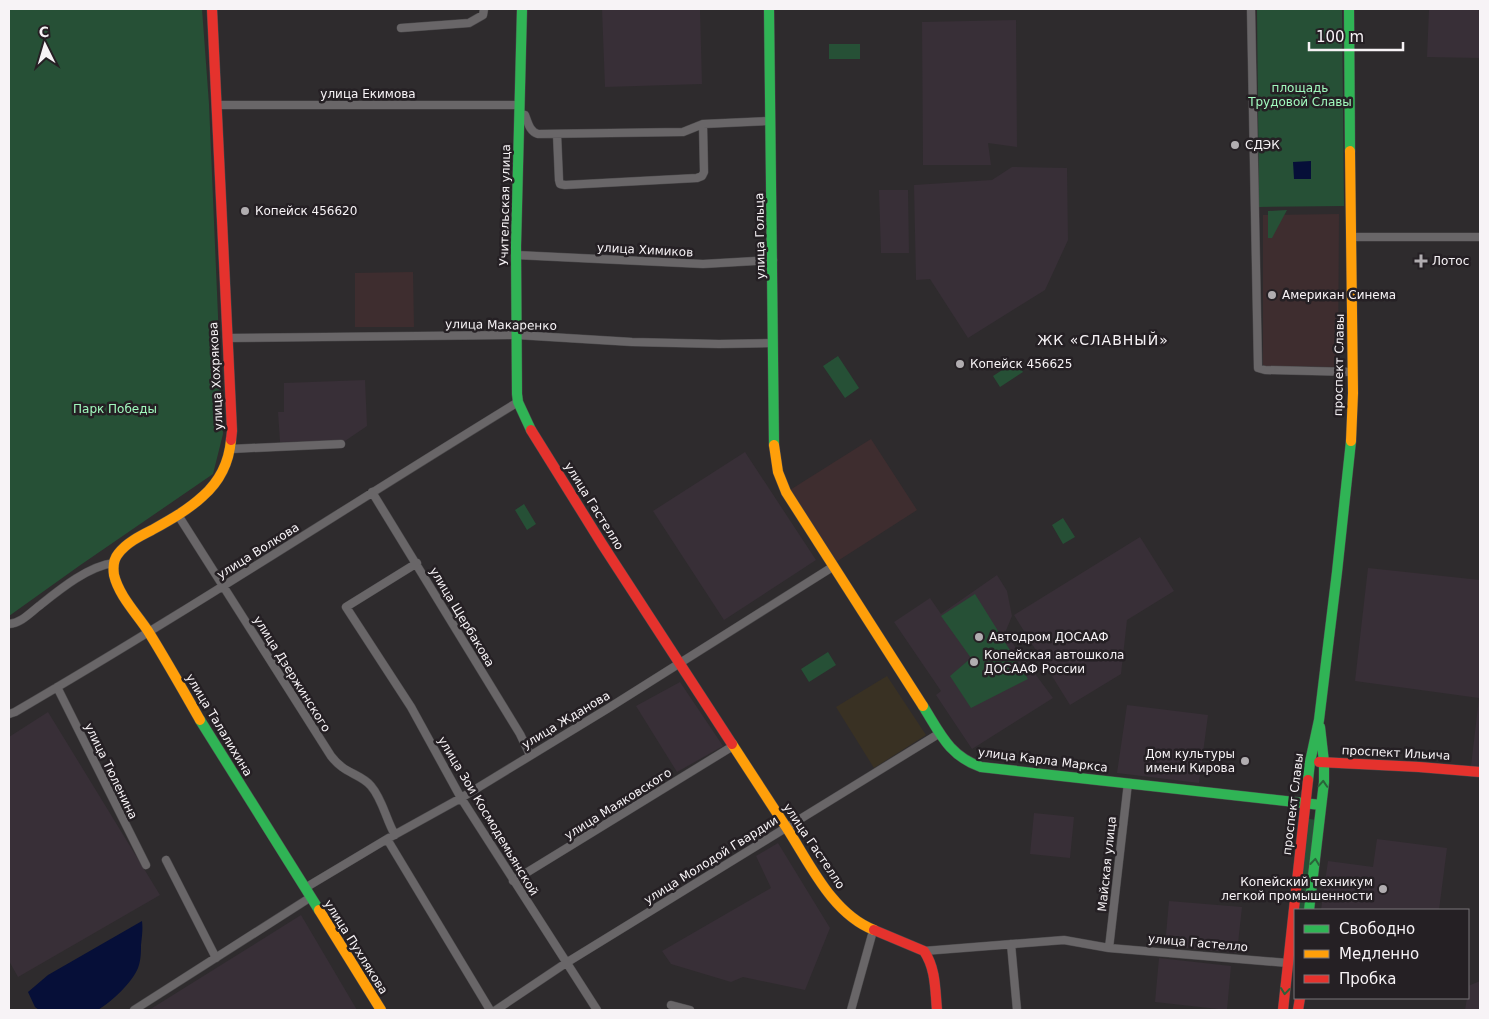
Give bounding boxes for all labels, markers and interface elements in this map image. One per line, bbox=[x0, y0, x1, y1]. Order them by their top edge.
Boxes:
north arrow bbox=[20, 20, 70, 70]
scale bar bbox=[1309, 20, 1403, 52]
text: С bbox=[38, 24, 50, 40]
text: 100 m bbox=[1316, 28, 1364, 46]
park label: площадь Трудовой Славы bbox=[1247, 81, 1352, 109]
street label: улица Екимова bbox=[320, 87, 416, 101]
place label: СДЭК bbox=[1245, 138, 1280, 152]
marker: СДЭК bbox=[1229, 139, 1241, 151]
street label: Учительская улица bbox=[497, 144, 513, 266]
street label: улица Гольца bbox=[752, 192, 768, 280]
place label: Копейск 456620 bbox=[255, 204, 357, 218]
marker: Копейск 456620 bbox=[239, 205, 251, 217]
street label: улица Химиков bbox=[596, 240, 694, 260]
marker: Лотос bbox=[1414, 254, 1428, 268]
place label: Лотос bbox=[1432, 254, 1469, 268]
place label: Американ Синема bbox=[1282, 288, 1396, 302]
marker: Американ Синема bbox=[1266, 289, 1278, 301]
street label: проспект Славы bbox=[1331, 314, 1347, 416]
street label: улица Макаренко bbox=[445, 317, 557, 333]
street label: улица Хохрякова bbox=[206, 321, 226, 431]
district label: ЖК «СЛАВНЫЙ» bbox=[1037, 331, 1169, 348]
place label: Копейск 456625 bbox=[970, 357, 1072, 371]
marker: Копейск 456625 bbox=[954, 358, 966, 370]
park label: Парк Победы bbox=[73, 402, 157, 416]
street label: улица Гастелло bbox=[562, 460, 626, 552]
street label: улица Волкова bbox=[214, 520, 302, 582]
street label: улица Щербакова bbox=[427, 565, 497, 669]
street label: улица Дзержинского bbox=[251, 613, 333, 735]
place label: Автодром ДОСААФ bbox=[989, 630, 1109, 644]
marker: Автодром ДОСААФ bbox=[973, 631, 985, 643]
place label: Копейская автошкола ДОСААФ России bbox=[984, 648, 1124, 676]
marker: Копейская автошкола ДОСААФ России bbox=[968, 656, 980, 668]
street label: улица Талалихина bbox=[183, 671, 255, 779]
street label: улица Жданова bbox=[519, 688, 613, 752]
street label: улица Тюленина bbox=[82, 721, 140, 821]
street label: улица Зои Космодемьянской bbox=[435, 734, 541, 898]
street label: проспект Ильича bbox=[1341, 743, 1451, 763]
street label: улица Карла Маркса bbox=[977, 745, 1109, 775]
place label: Дом культуры имени Кирова bbox=[1145, 747, 1235, 775]
street label: проспект Славы bbox=[1280, 752, 1306, 856]
marker: Дом культуры имени Кирова bbox=[1239, 755, 1251, 767]
street label: улица Маяковского bbox=[562, 765, 674, 843]
one-way arrow bbox=[1318, 779, 1329, 787]
street label: улица Гастелло bbox=[780, 801, 848, 891]
street label: улица Молодой Гвардии bbox=[642, 813, 780, 907]
street label: Майская улица bbox=[1095, 816, 1119, 912]
one-way arrow bbox=[1309, 858, 1320, 866]
place label: Копейский техникум легкой промышенности bbox=[1221, 875, 1373, 903]
marker: Копейский техникум легкой промышенности bbox=[1377, 883, 1389, 895]
street label: улица Пухлякова bbox=[321, 897, 391, 997]
legend bbox=[1294, 909, 1469, 999]
text: Свободно bbox=[1339, 920, 1415, 938]
street label: улица Гастелло bbox=[1147, 932, 1249, 954]
text: Медленно bbox=[1339, 945, 1419, 963]
text: Пробка bbox=[1339, 970, 1396, 988]
one-way arrow bbox=[1280, 988, 1291, 996]

